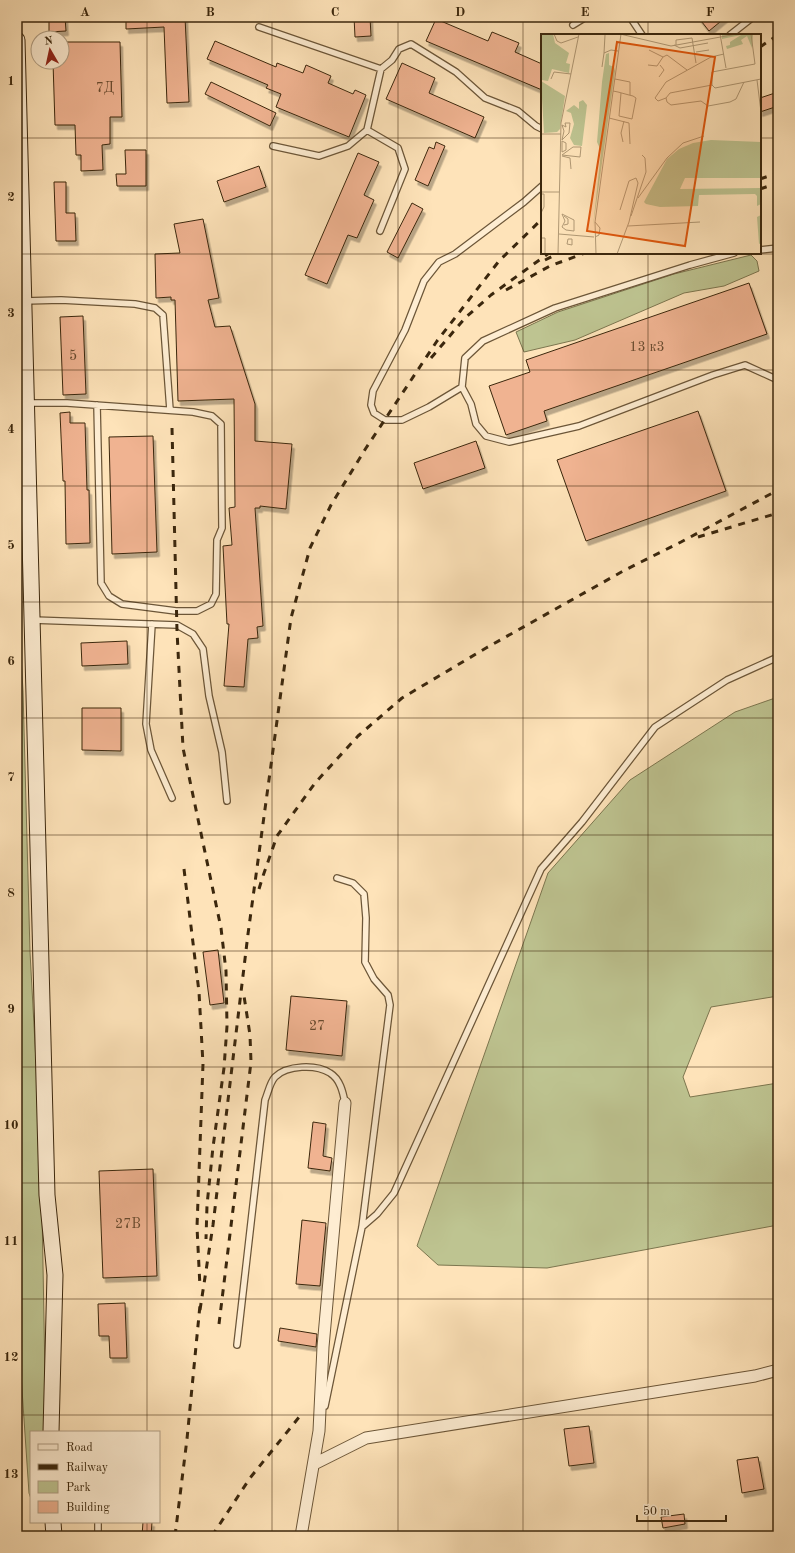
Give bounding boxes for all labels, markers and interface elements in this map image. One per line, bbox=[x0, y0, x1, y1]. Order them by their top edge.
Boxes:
text: A bbox=[80, 6, 90, 19]
text: B bbox=[205, 6, 215, 19]
text: C bbox=[331, 6, 339, 19]
text: D bbox=[455, 6, 465, 19]
text: E bbox=[581, 6, 590, 19]
text: F bbox=[706, 6, 715, 19]
north arrow bbox=[30, 30, 70, 70]
inset map bbox=[541, 34, 761, 254]
text: N bbox=[44, 35, 54, 48]
text: 1 bbox=[7, 75, 15, 88]
house number: 7Д bbox=[96, 81, 114, 95]
text: 2 bbox=[7, 191, 15, 204]
text: 3 bbox=[7, 307, 15, 320]
house number: 13 к3 bbox=[629, 340, 665, 354]
house number: 5 bbox=[69, 349, 77, 363]
text: 4 bbox=[7, 423, 15, 436]
text: 5 bbox=[7, 539, 15, 552]
text: 6 bbox=[7, 655, 15, 668]
text: 7 bbox=[7, 771, 15, 784]
text: 8 bbox=[7, 887, 15, 900]
text: 9 bbox=[7, 1003, 15, 1016]
house number: 27 bbox=[309, 1019, 325, 1033]
text: 10 bbox=[3, 1119, 19, 1132]
house number: 27В bbox=[115, 1217, 141, 1231]
text: 11 bbox=[3, 1235, 19, 1248]
text: 12 bbox=[3, 1351, 19, 1364]
legend bbox=[30, 1431, 160, 1523]
text: Road bbox=[66, 1442, 93, 1454]
text: Railway bbox=[66, 1462, 109, 1474]
text: 13 bbox=[3, 1468, 19, 1481]
text: Park bbox=[66, 1482, 91, 1494]
scale bar bbox=[637, 1497, 726, 1523]
text: Building bbox=[66, 1502, 110, 1514]
text: 50 m bbox=[643, 1505, 670, 1518]

